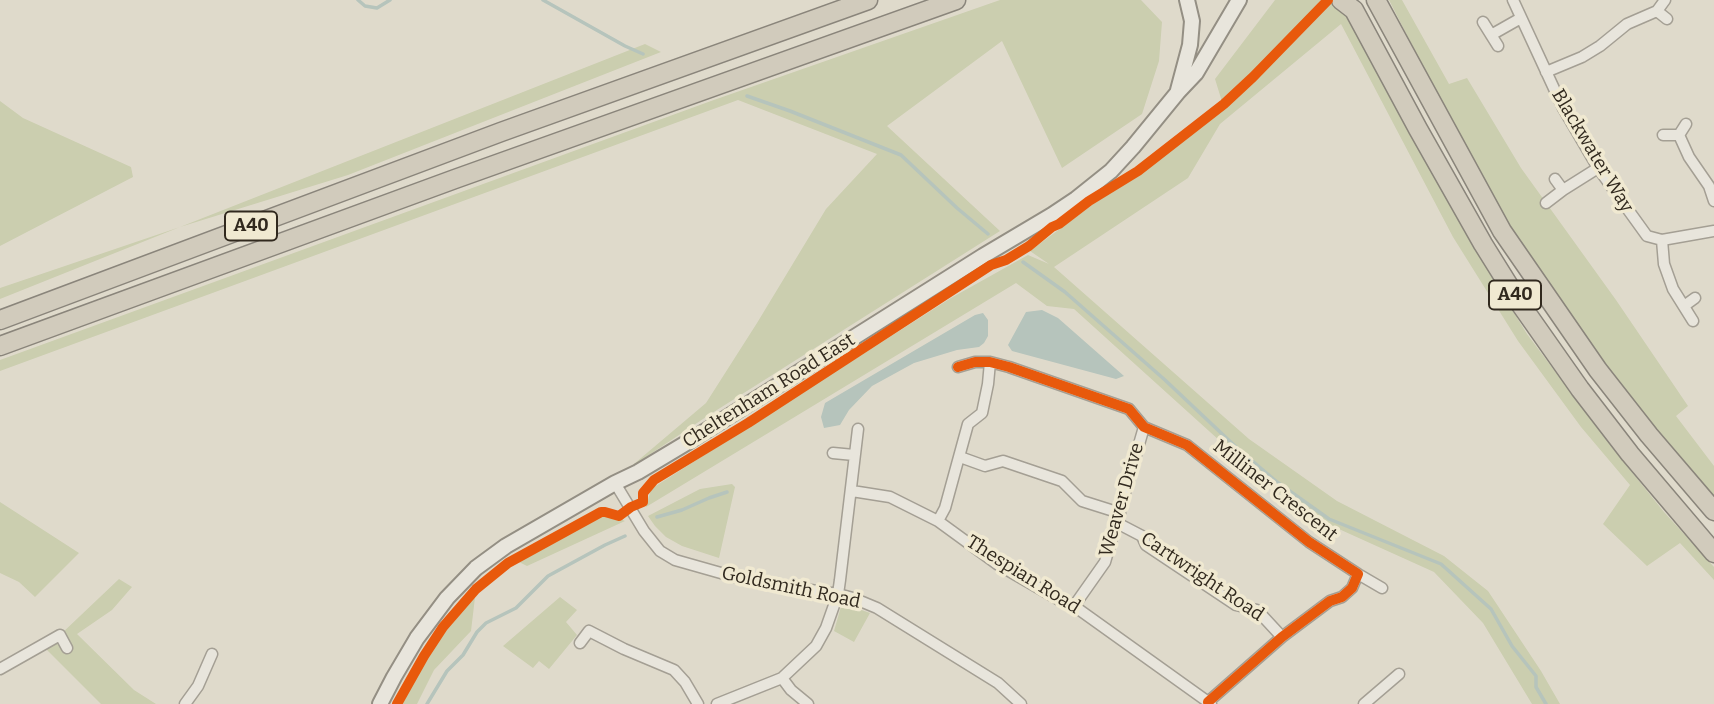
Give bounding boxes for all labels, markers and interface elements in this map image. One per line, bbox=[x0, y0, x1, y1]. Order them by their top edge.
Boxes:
street label: Blackwater Way bbox=[1546, 85, 1638, 217]
road number: A40 bbox=[225, 211, 277, 240]
road number: A40 bbox=[1489, 281, 1541, 310]
street label: Cheltenham Road East bbox=[679, 329, 859, 453]
street label: Milliner Crescent bbox=[1208, 435, 1342, 547]
street label: Weaver Drive bbox=[1095, 440, 1149, 560]
street label: Cartwright Road bbox=[1136, 527, 1268, 627]
street label: Thespian Road bbox=[962, 531, 1084, 619]
street label: Goldsmith Road bbox=[719, 562, 863, 614]

